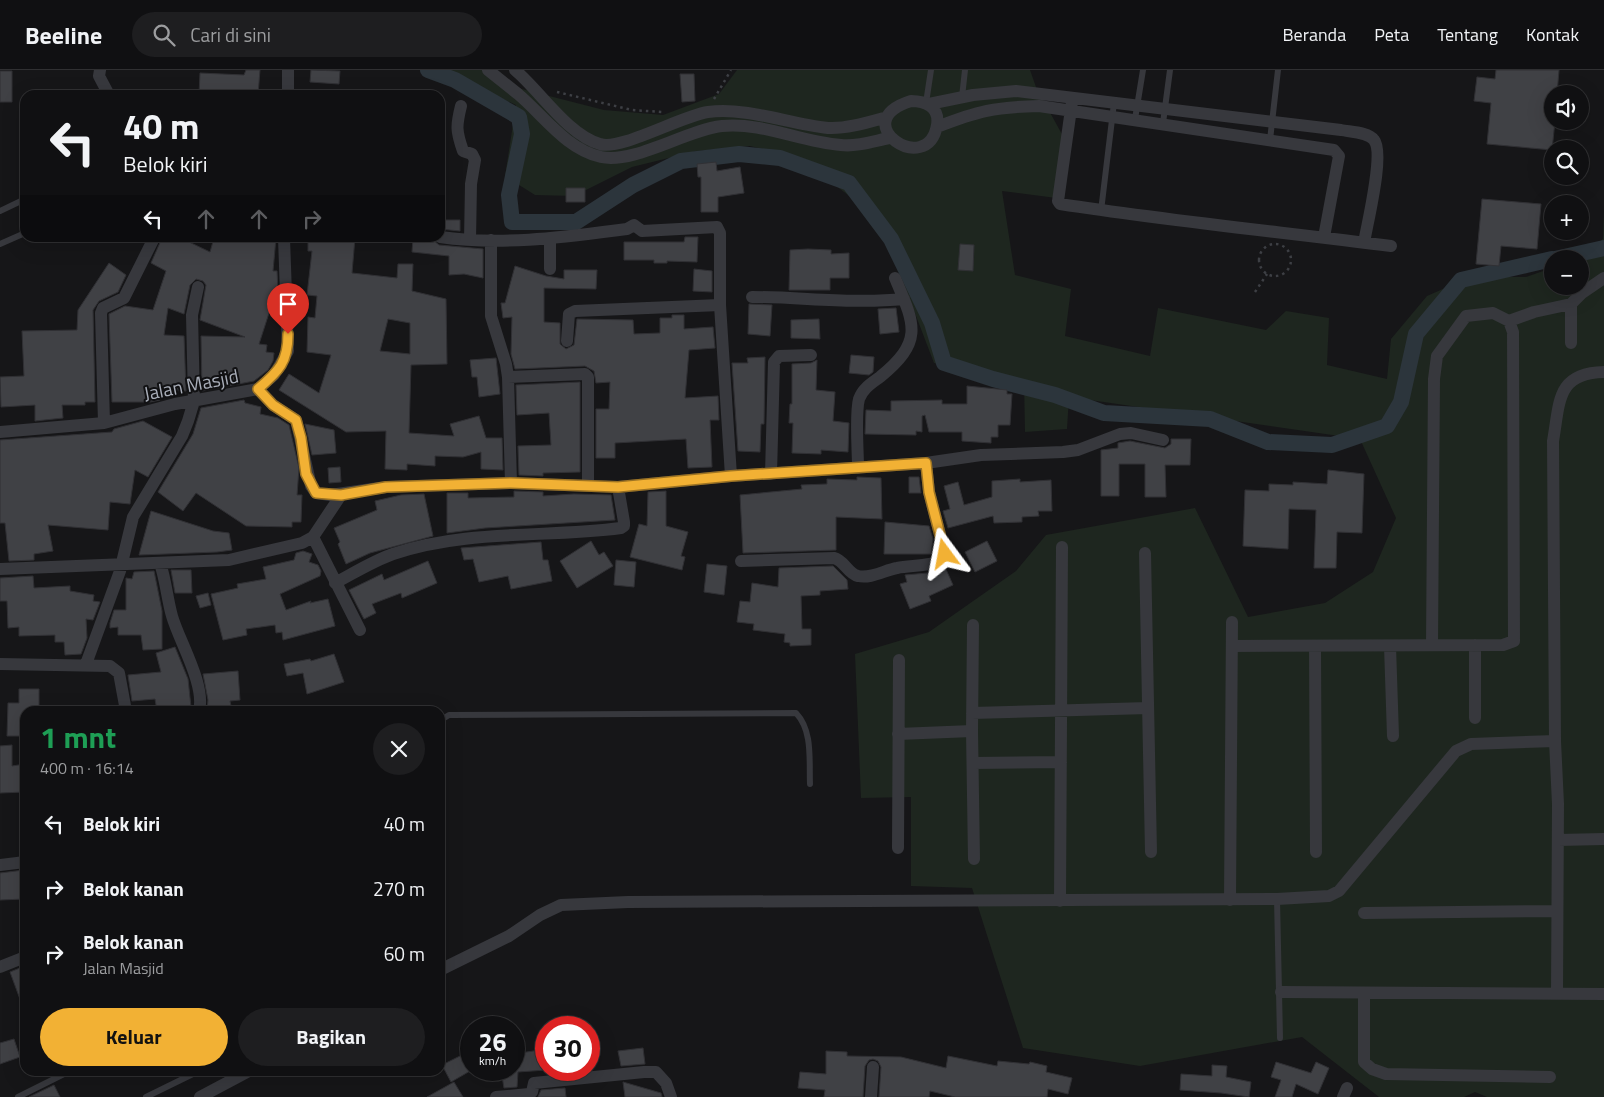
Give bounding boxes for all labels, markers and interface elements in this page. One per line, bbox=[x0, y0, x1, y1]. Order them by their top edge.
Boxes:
search box bbox=[132, 12, 482, 57]
text: Beeline bbox=[25, 17, 102, 53]
text: Cari di sini bbox=[190, 20, 271, 49]
icon: search bbox=[150, 21, 178, 49]
text: Beranda bbox=[1283, 21, 1346, 48]
text: Peta bbox=[1374, 21, 1409, 48]
text: Tentang bbox=[1437, 21, 1498, 48]
text: Kontak bbox=[1526, 21, 1579, 48]
map controls bbox=[1544, 85, 1589, 295]
button: sound bbox=[1544, 85, 1589, 130]
text: 40 m bbox=[123, 99, 199, 153]
icon: left bbox=[40, 110, 105, 175]
button: search bbox=[1544, 140, 1589, 185]
text: Belok kiri bbox=[123, 147, 208, 181]
button: + bbox=[1544, 195, 1589, 240]
icon: left bbox=[139, 205, 167, 233]
icon: ahead bbox=[192, 205, 220, 233]
icon: ahead bbox=[245, 205, 273, 233]
icon: right bbox=[298, 205, 326, 233]
button: − bbox=[1544, 250, 1589, 295]
pin bbox=[267, 283, 309, 334]
icon: arrive bbox=[274, 290, 302, 318]
street label: Jalan Masjid bbox=[141, 361, 241, 407]
position arrow bbox=[918, 527, 970, 579]
text: 1 mnt bbox=[40, 714, 116, 760]
button: close bbox=[373, 723, 425, 775]
text: 400 m · 16:14 bbox=[40, 756, 134, 780]
text: Belok kiri bbox=[83, 809, 160, 838]
text: 40 m bbox=[384, 809, 425, 838]
icon: left bbox=[40, 810, 68, 838]
text: Belok kanan bbox=[83, 874, 184, 903]
text: 270 m bbox=[373, 874, 425, 903]
icon: right bbox=[40, 875, 68, 903]
text: Belok kanan bbox=[83, 927, 184, 956]
text: 60 m bbox=[384, 939, 425, 968]
icon: right bbox=[40, 940, 68, 968]
text: Jalan Masjid bbox=[83, 956, 164, 980]
button: Keluar bbox=[40, 1008, 228, 1066]
button: Bagikan bbox=[238, 1008, 425, 1066]
speed limit sign: 30 bbox=[535, 1016, 600, 1081]
text: 26 bbox=[478, 1023, 507, 1061]
text: km/h bbox=[479, 1051, 506, 1070]

